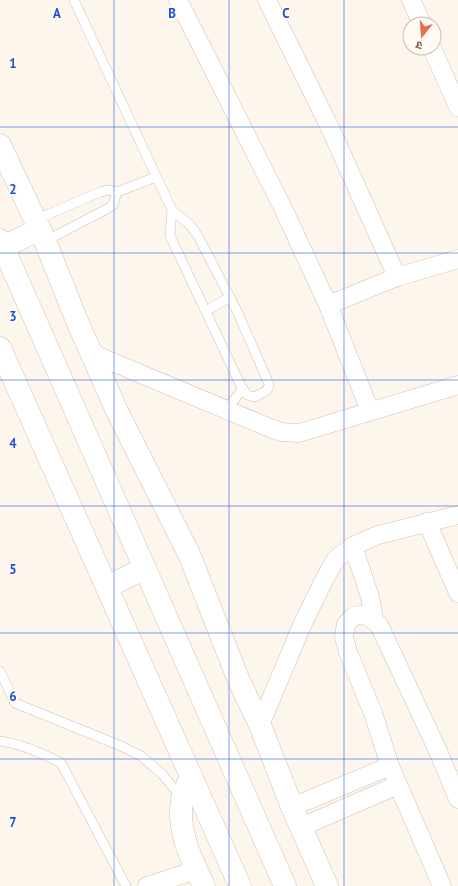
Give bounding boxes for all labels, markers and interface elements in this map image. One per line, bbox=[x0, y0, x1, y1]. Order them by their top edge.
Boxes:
text: A bbox=[53, 5, 61, 22]
text: B bbox=[168, 5, 176, 22]
text: C bbox=[282, 5, 290, 22]
north arrow bbox=[402, 16, 442, 56]
text: उ bbox=[413, 38, 424, 53]
text: 1 bbox=[9, 55, 17, 72]
text: 2 bbox=[9, 181, 17, 198]
text: 3 bbox=[9, 308, 17, 325]
text: 4 bbox=[9, 435, 17, 452]
text: 5 bbox=[9, 561, 17, 578]
text: 6 bbox=[9, 688, 17, 705]
text: 7 bbox=[9, 814, 17, 831]

